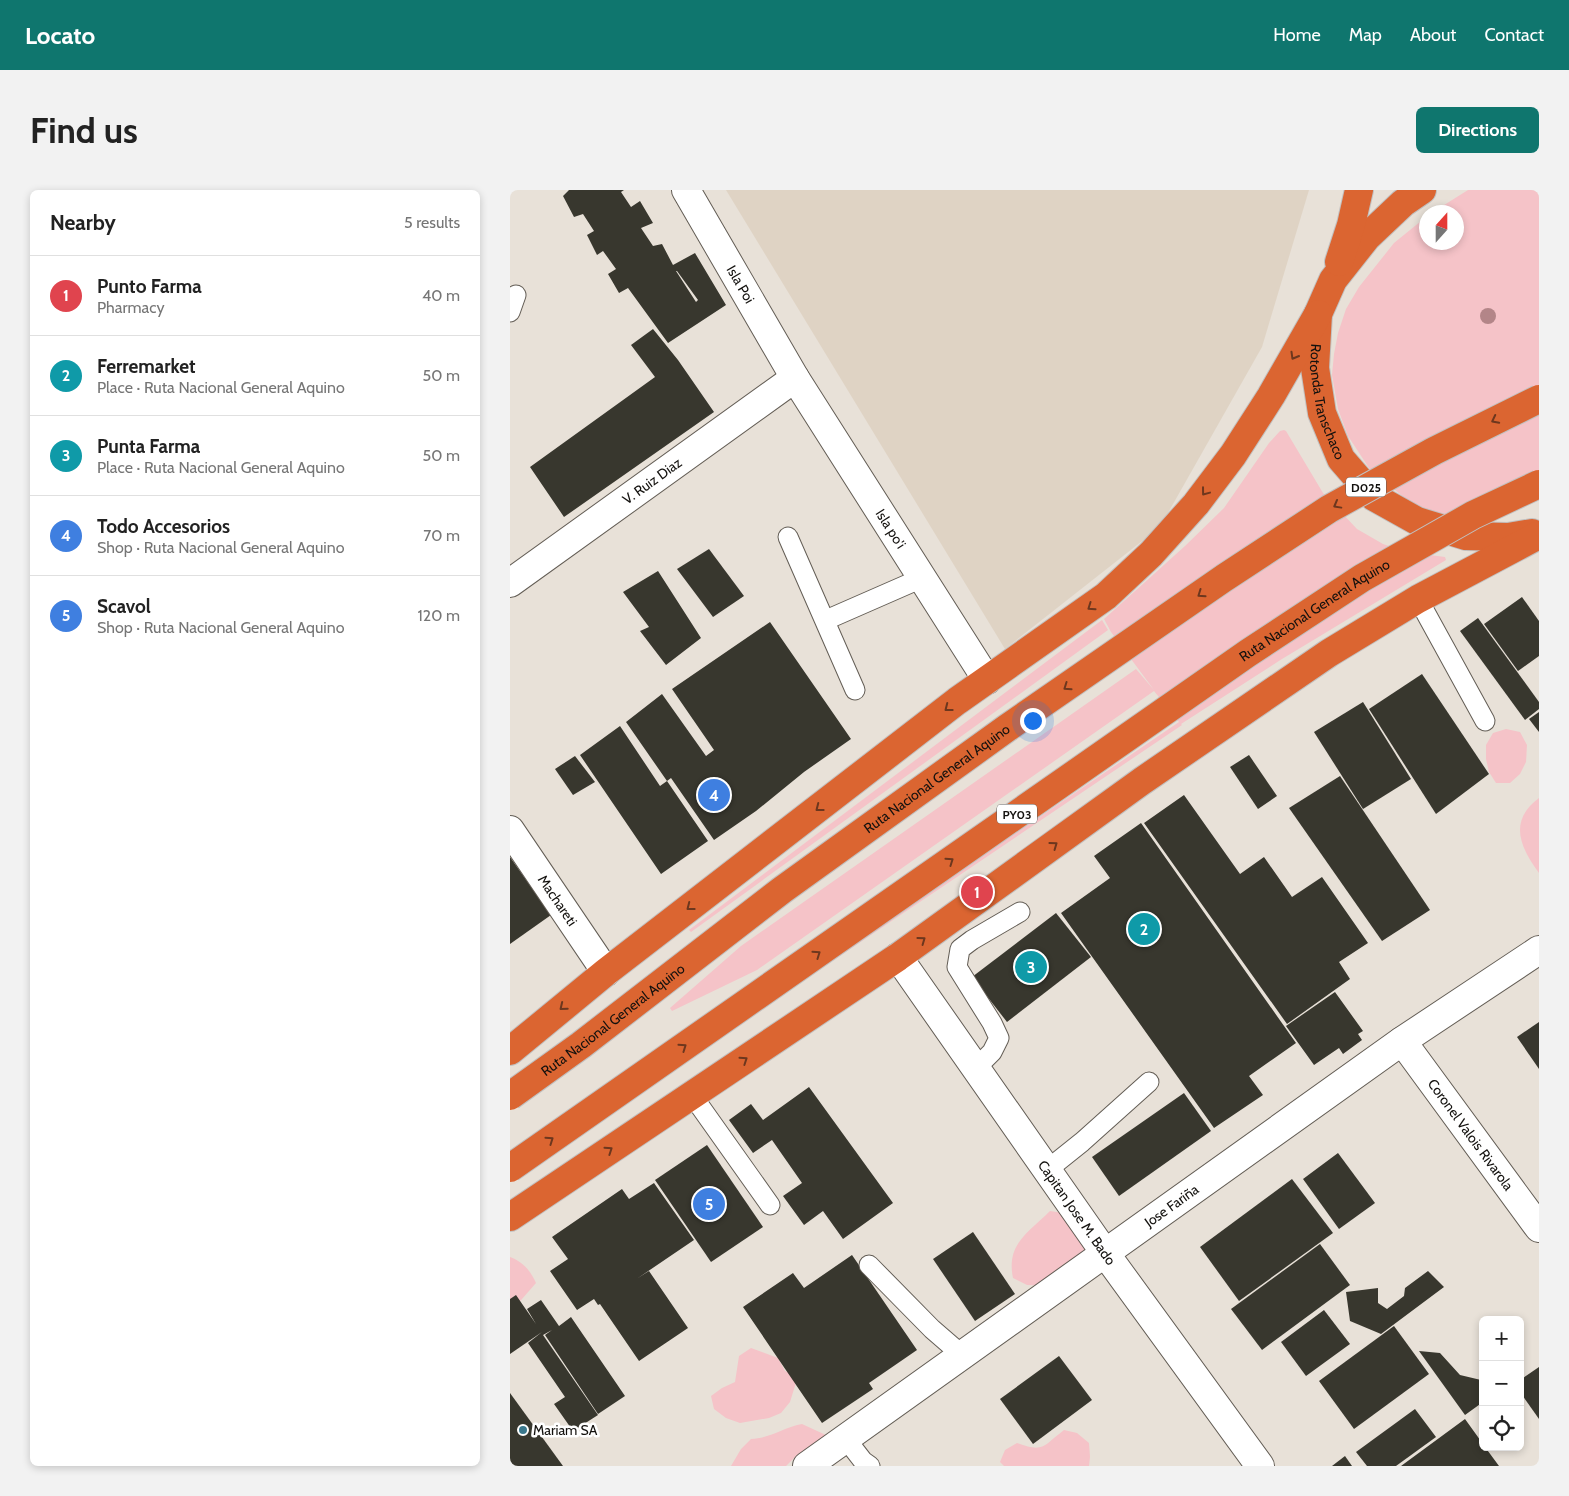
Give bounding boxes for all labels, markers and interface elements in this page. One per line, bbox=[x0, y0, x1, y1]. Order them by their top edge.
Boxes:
text: Locato bbox=[25, 21, 95, 50]
text: Home bbox=[1273, 24, 1321, 46]
text: Map bbox=[1349, 24, 1382, 46]
text: About bbox=[1410, 24, 1456, 46]
text: Contact bbox=[1484, 24, 1544, 46]
button: Directions bbox=[1416, 107, 1539, 153]
text: Find us bbox=[30, 109, 138, 152]
north arrow bbox=[1419, 205, 1464, 250]
text: Nearby bbox=[50, 210, 116, 235]
text: 5 results bbox=[404, 213, 460, 232]
street label: Isla Poi bbox=[723, 262, 759, 307]
text: Punto Farma bbox=[97, 275, 202, 298]
text: 1 bbox=[63, 286, 69, 305]
text: 40 m bbox=[422, 286, 460, 305]
text: Pharmacy bbox=[97, 298, 165, 317]
street label: Rotonda Transchaco bbox=[1306, 343, 1349, 462]
one-way arrow bbox=[1290, 351, 1300, 360]
text: Ferremarket bbox=[97, 355, 196, 378]
text: 2 bbox=[62, 366, 70, 385]
text: 50 m bbox=[423, 366, 460, 385]
text: Place · Ruta Nacional General Aquino bbox=[97, 378, 345, 397]
one-way arrow bbox=[1492, 414, 1501, 424]
text: Punta Farma bbox=[97, 435, 200, 458]
text: 3 bbox=[62, 446, 70, 465]
text: 50 m bbox=[423, 446, 460, 465]
street label: V. Ruiz Diaz bbox=[619, 453, 686, 508]
text: Place · Ruta Nacional General Aquino bbox=[97, 458, 345, 477]
road number: D025 bbox=[1346, 478, 1386, 496]
one-way arrow bbox=[1203, 486, 1211, 495]
one-way arrow bbox=[1333, 499, 1342, 509]
street label: Isla po'i bbox=[872, 506, 910, 552]
text: Todo Accesorios bbox=[97, 515, 230, 538]
text: 4 bbox=[61, 526, 71, 545]
text: 70 m bbox=[423, 526, 460, 545]
text: Shop · Ruta Nacional General Aquino bbox=[97, 538, 345, 557]
street label: Ruta Nacional General Aquino bbox=[1236, 555, 1393, 665]
one-way arrow bbox=[1197, 588, 1206, 597]
text: Scavol bbox=[97, 595, 151, 618]
one-way arrow bbox=[1087, 601, 1097, 610]
text: 5 bbox=[62, 606, 70, 625]
text: 120 m bbox=[418, 606, 460, 625]
text: Shop · Ruta Nacional General Aquino bbox=[97, 618, 345, 637]
one-way arrow bbox=[1063, 681, 1073, 690]
one-way arrow bbox=[945, 703, 954, 711]
your location bbox=[1020, 708, 1046, 734]
street label: Ruta Nacional General Aquino bbox=[860, 720, 1014, 837]
pin: 4 bbox=[698, 776, 730, 814]
one-way arrow bbox=[816, 802, 825, 810]
road number: PY03 bbox=[997, 804, 1037, 824]
one-way arrow bbox=[1048, 842, 1058, 851]
one-way arrow bbox=[944, 858, 954, 867]
street label: Machareti bbox=[534, 871, 581, 929]
pin: 1 bbox=[961, 873, 993, 911]
one-way arrow bbox=[687, 901, 696, 909]
pin: 2 bbox=[1128, 910, 1160, 948]
one-way arrow bbox=[916, 937, 926, 946]
pin: 3 bbox=[1015, 948, 1047, 986]
one-way arrow bbox=[811, 951, 820, 960]
street label: Ruta Nacional General Aquino bbox=[537, 959, 689, 1080]
one-way arrow bbox=[559, 1002, 568, 1011]
one-way arrow bbox=[677, 1044, 687, 1053]
one-way arrow bbox=[738, 1057, 747, 1066]
street label: Coronel Valois Rivarola bbox=[1424, 1075, 1518, 1194]
one-way arrow bbox=[544, 1137, 554, 1146]
one-way arrow bbox=[603, 1147, 612, 1157]
street label: Capitan Jose M. Bado bbox=[1034, 1157, 1120, 1269]
street label: Jose Fariña bbox=[1140, 1180, 1202, 1232]
pin: 5 bbox=[693, 1185, 725, 1223]
map controls bbox=[1479, 1316, 1524, 1451]
button: + bbox=[1479, 1316, 1524, 1361]
button: − bbox=[1479, 1361, 1524, 1406]
button: locate bbox=[1479, 1406, 1524, 1451]
place label: Mariam SA bbox=[533, 1421, 598, 1439]
marker: Mariam SA bbox=[517, 1424, 529, 1436]

